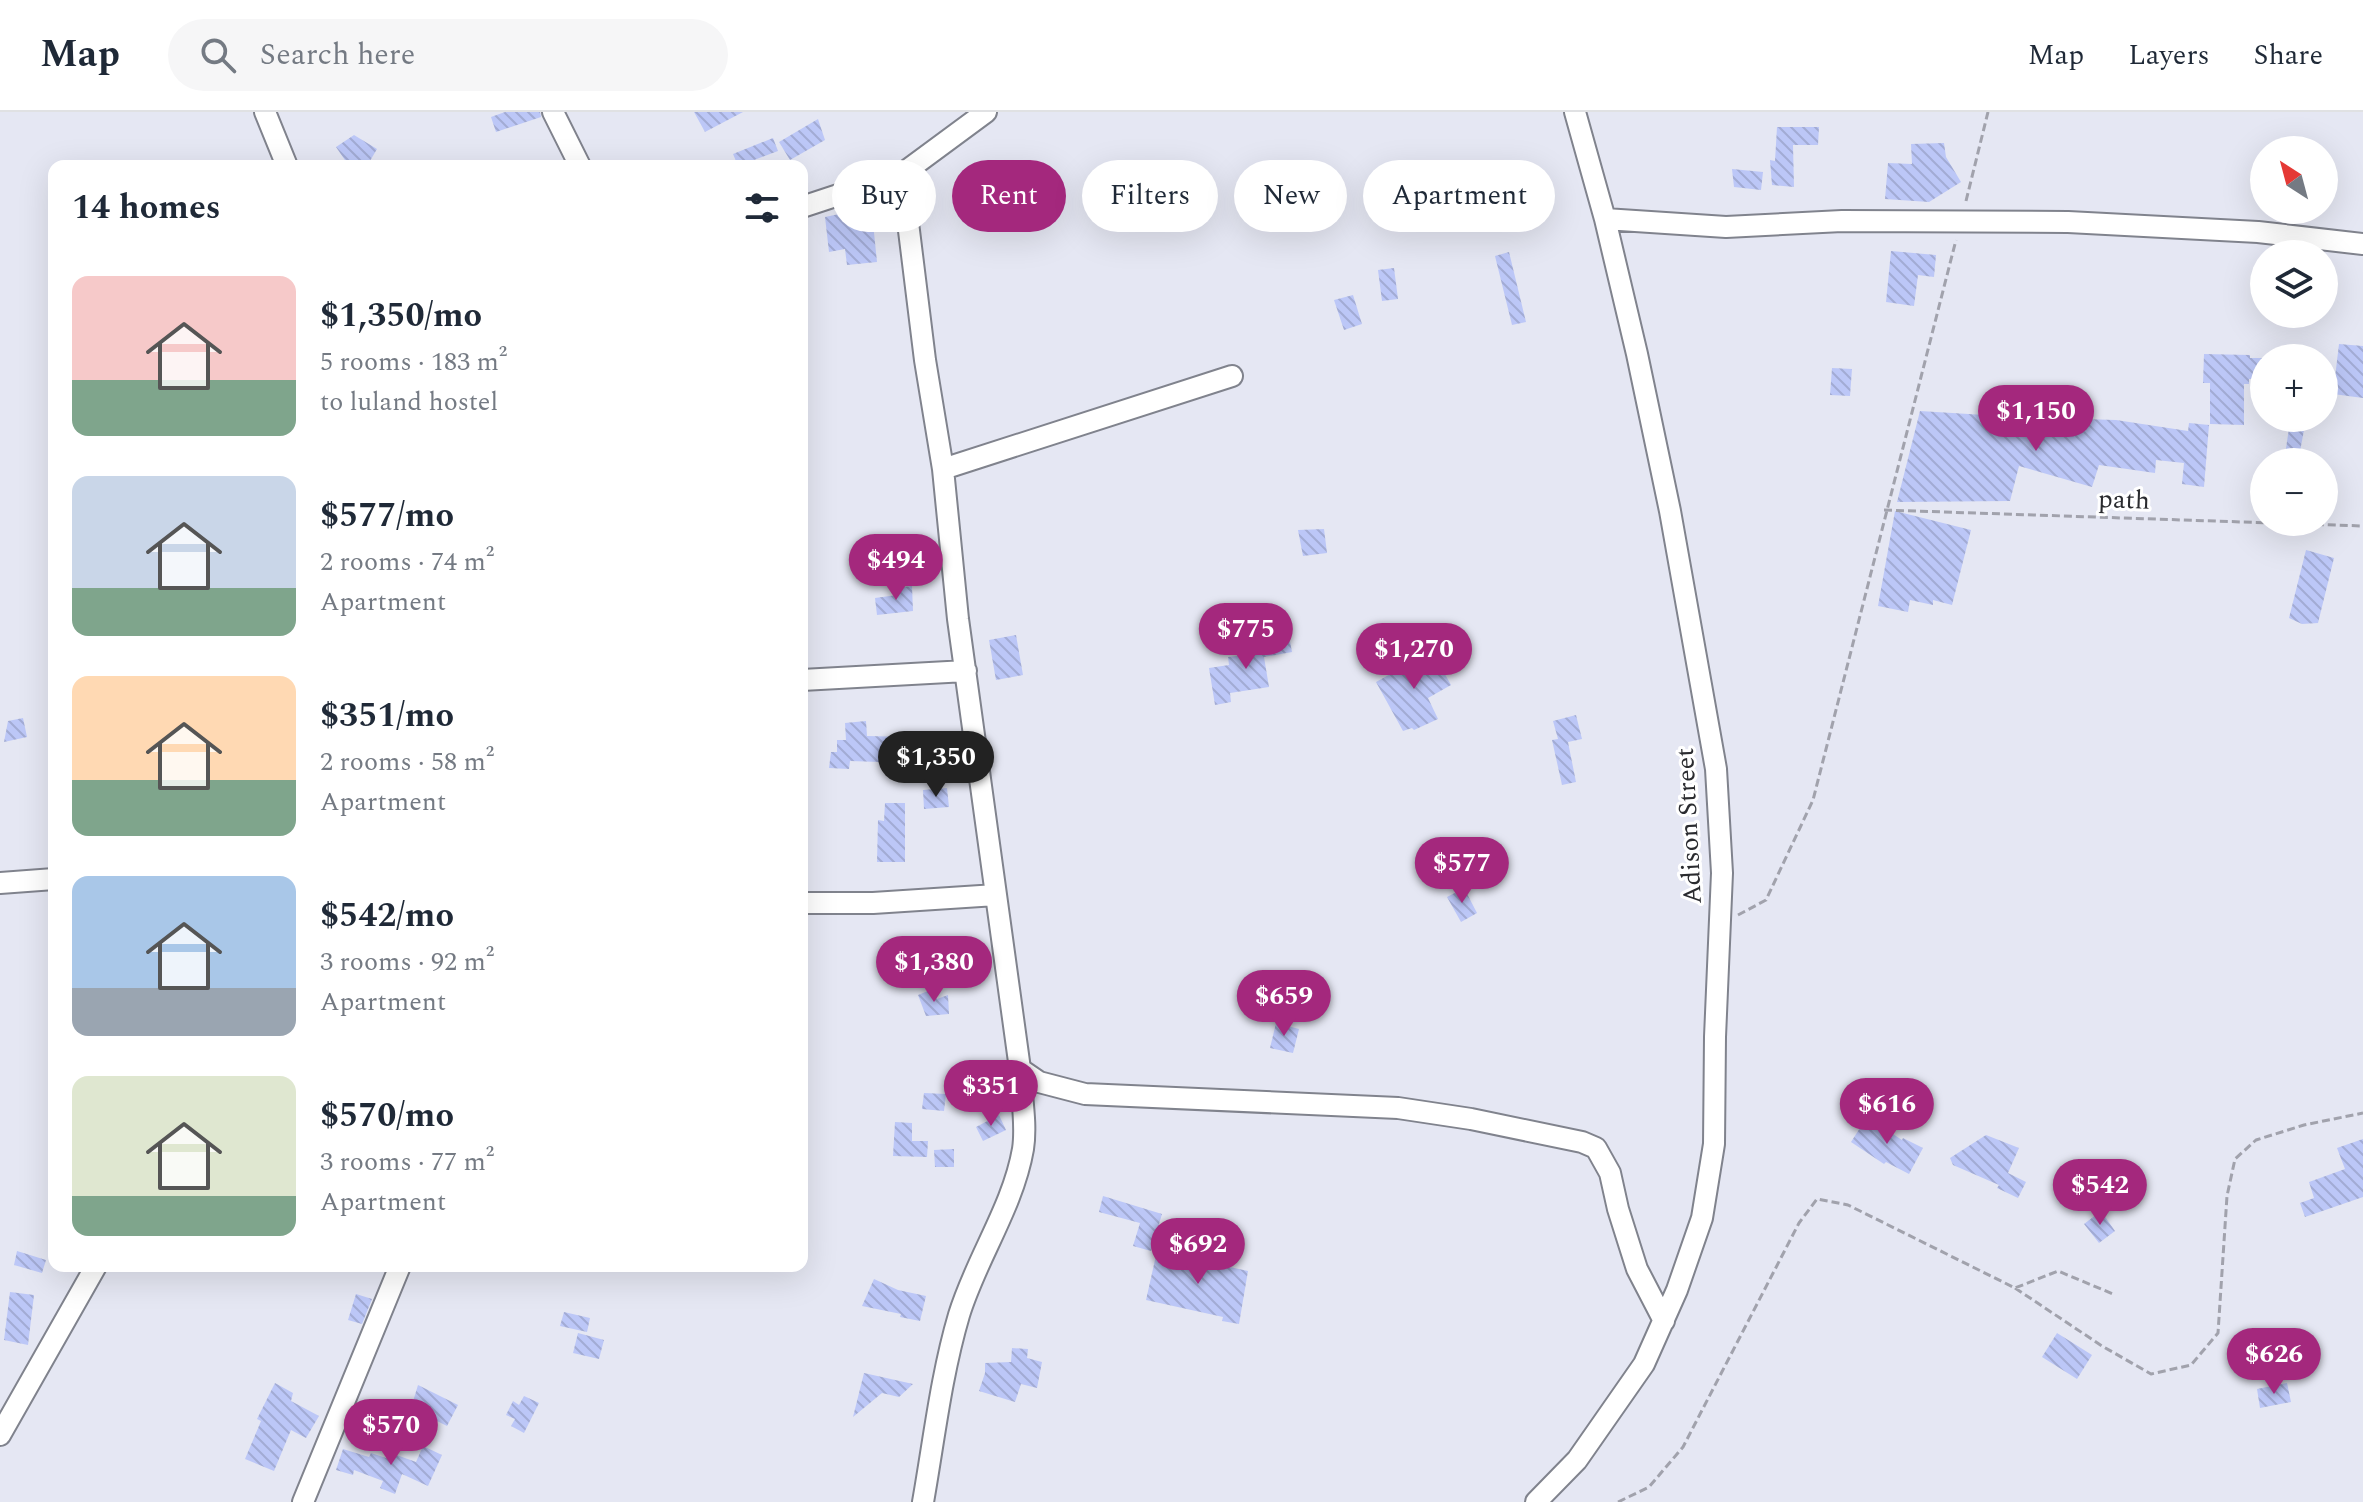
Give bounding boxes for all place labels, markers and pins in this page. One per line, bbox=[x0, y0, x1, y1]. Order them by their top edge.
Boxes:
pin: $1,150 bbox=[1971, 385, 2101, 453]
pin: $494 bbox=[849, 534, 943, 602]
pin: $775 bbox=[1199, 603, 1293, 671]
pin: $1,270 bbox=[1349, 623, 1479, 691]
pin: $1,350 bbox=[871, 731, 1001, 799]
pin: $577 bbox=[1415, 837, 1509, 905]
pin: $1,380 bbox=[869, 936, 999, 1004]
pin: $659 bbox=[1237, 970, 1331, 1038]
pin: $351 bbox=[944, 1060, 1038, 1128]
pin: $616 bbox=[1840, 1078, 1934, 1146]
pin: $542 bbox=[2053, 1159, 2147, 1227]
pin: $692 bbox=[1151, 1218, 1245, 1286]
pin: $626 bbox=[2227, 1328, 2321, 1396]
pin: $570 bbox=[344, 1399, 438, 1467]

